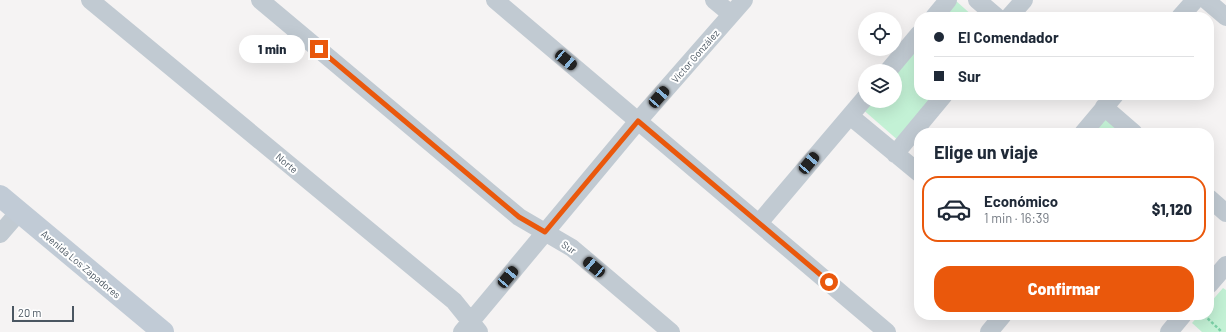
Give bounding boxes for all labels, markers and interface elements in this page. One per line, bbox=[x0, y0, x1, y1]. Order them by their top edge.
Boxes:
map controls bbox=[858, 12, 902, 108]
button: locate bbox=[858, 12, 902, 56]
street label: Víctor González bbox=[669, 27, 722, 85]
text: El Comendador bbox=[958, 28, 1059, 46]
callout: 1 min bbox=[239, 35, 305, 63]
route end bbox=[310, 40, 328, 58]
text: 1 min bbox=[258, 41, 286, 57]
car bbox=[553, 48, 579, 72]
button: layers bbox=[858, 64, 902, 108]
text: Sur bbox=[958, 67, 981, 85]
car bbox=[647, 84, 671, 110]
text: Elige un viaje bbox=[934, 141, 1038, 163]
street label: Norte bbox=[274, 150, 300, 176]
car bbox=[797, 150, 821, 176]
icon: car bbox=[936, 191, 972, 227]
text: Económico bbox=[984, 192, 1058, 210]
text: $1,120 bbox=[1152, 200, 1192, 218]
text: 1 min · 16:39 bbox=[984, 210, 1049, 226]
street label: Avenida Los Zapadores bbox=[39, 227, 123, 301]
street label: Sur bbox=[559, 238, 579, 256]
car bbox=[581, 255, 607, 279]
car bbox=[496, 264, 520, 290]
button: Confirmar bbox=[934, 266, 1194, 312]
route start bbox=[820, 273, 838, 291]
scale bar bbox=[12, 304, 74, 323]
text: 20 m bbox=[18, 306, 41, 319]

